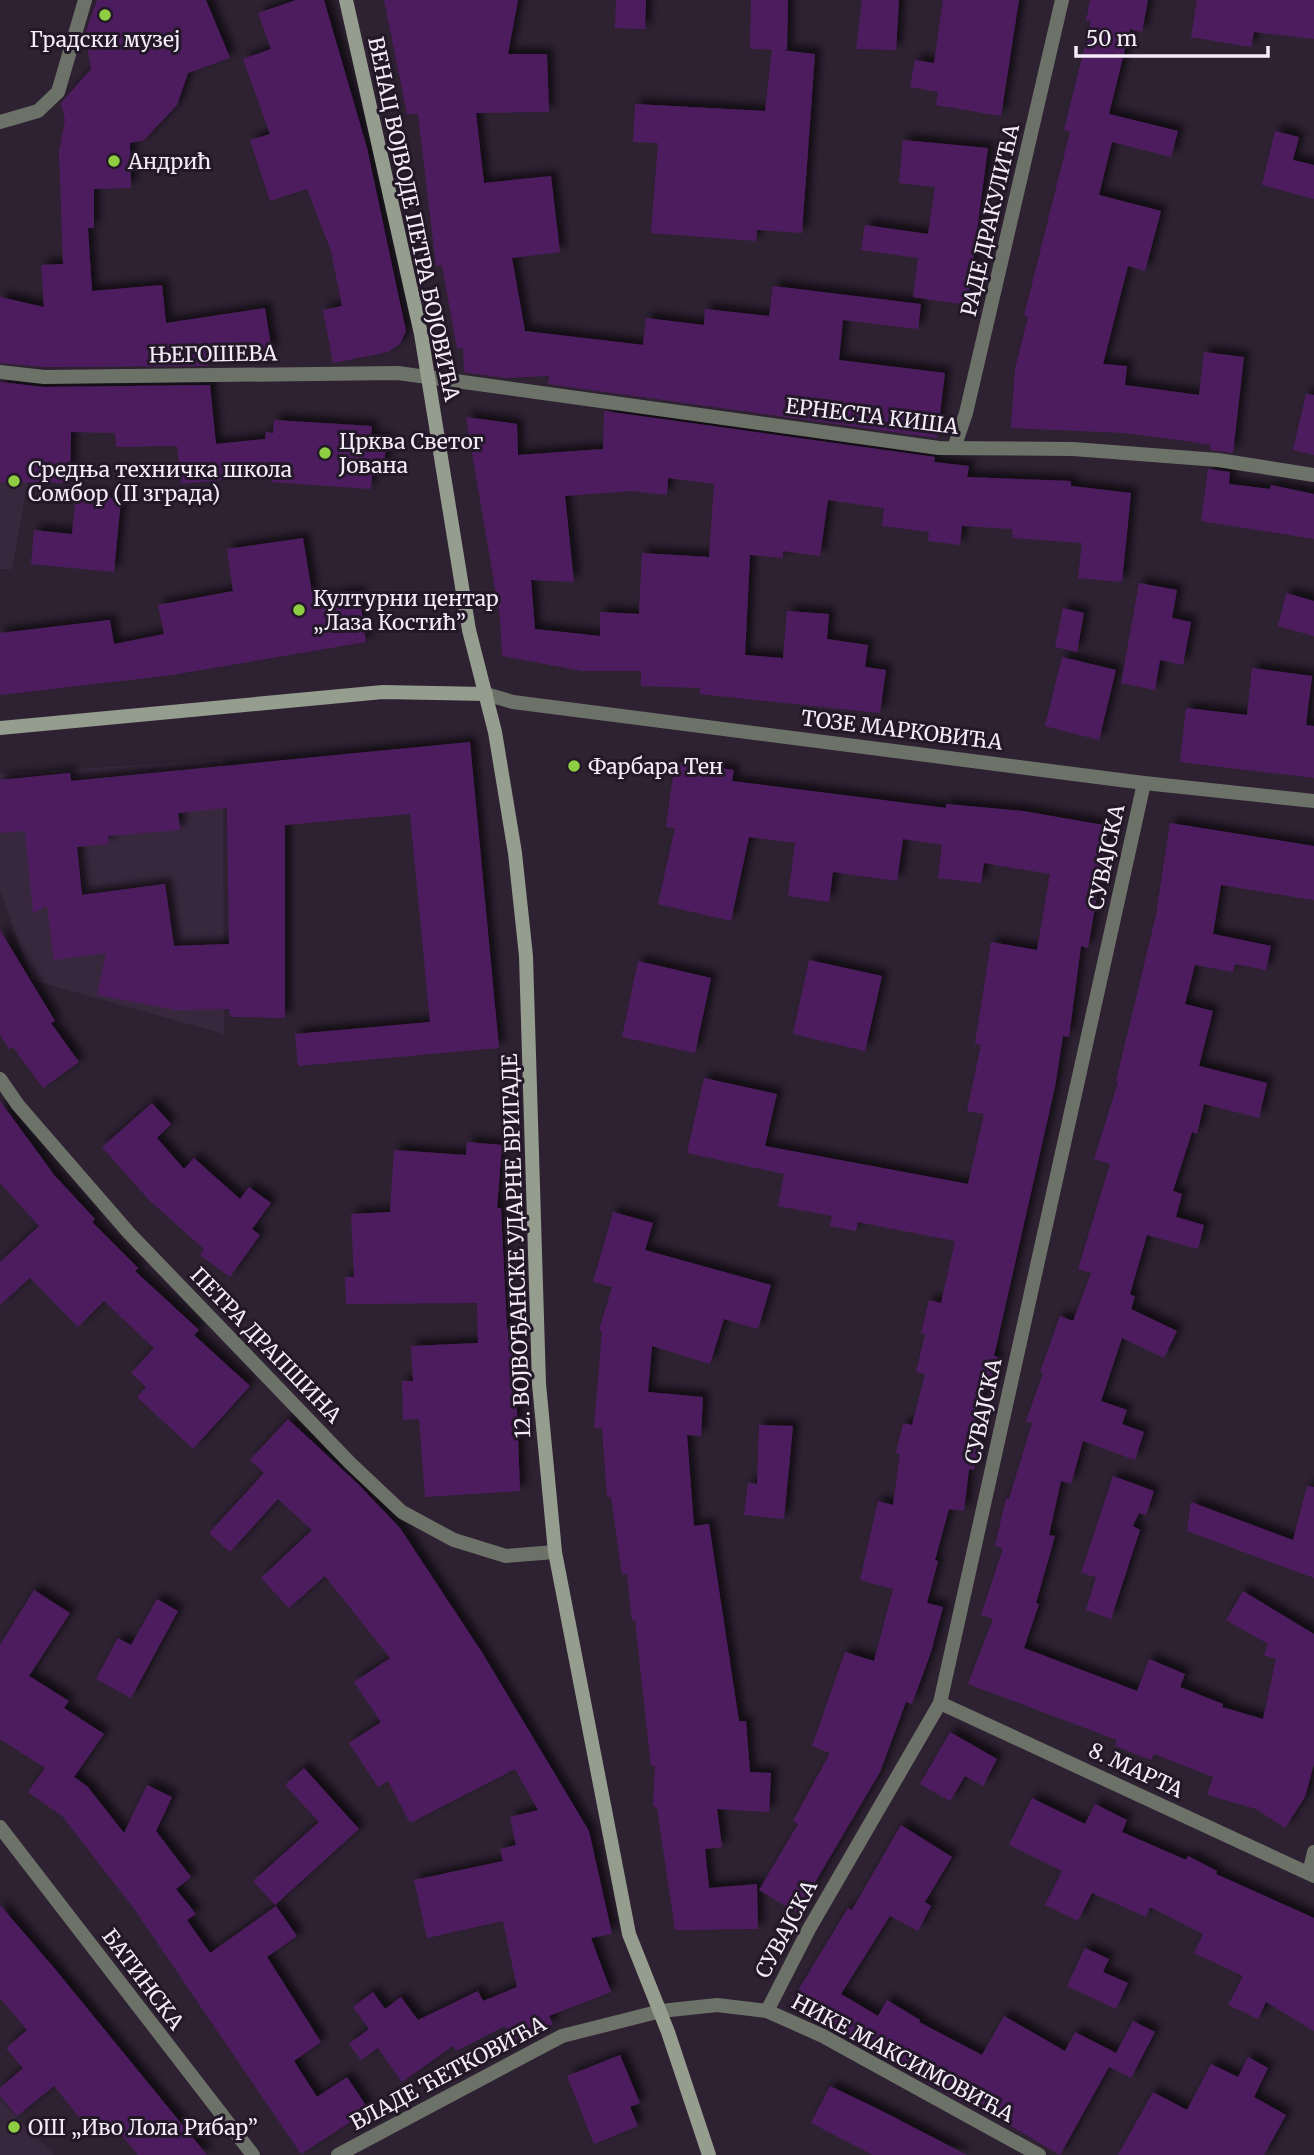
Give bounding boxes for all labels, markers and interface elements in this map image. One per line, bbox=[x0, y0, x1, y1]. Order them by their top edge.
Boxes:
marker: Градски музеј bbox=[97, 7, 113, 23]
scale bar bbox=[1076, 14, 1268, 58]
text: 50 m bbox=[1086, 25, 1137, 52]
place label: Градски музеј bbox=[29, 26, 181, 53]
street label: ВЕНАЦ ВОЈВОДЕ ПЕТРА БОЈОВИЋА bbox=[362, 34, 466, 404]
street label: РАДЕ ДРАКУЛИЋА bbox=[955, 121, 1025, 319]
place label: Андрић bbox=[127, 148, 211, 175]
marker: Андрић bbox=[106, 153, 122, 169]
street label: ЊЕГОШЕВА bbox=[149, 339, 278, 369]
street label: ЕРНЕСТА КИША bbox=[784, 392, 960, 440]
place label: Црква Светог Јована bbox=[338, 428, 484, 479]
marker: Црква Светог Јована bbox=[317, 445, 333, 461]
place label: Средња техничка школа Сомбор (II зграда) bbox=[28, 456, 292, 507]
marker: Средња техничка школа Сомбор (II зграда) bbox=[6, 473, 22, 489]
place label: Културни центар „Лаза Костић” bbox=[313, 585, 499, 636]
marker: Културни центар „Лаза Костић” bbox=[291, 602, 307, 618]
street label: ТОЗЕ МАРКОВИЋА bbox=[800, 704, 1004, 756]
place label: Фарбара Тен bbox=[588, 753, 723, 780]
marker: Фарбара Тен bbox=[566, 758, 582, 774]
street label: СУВАЈСКА bbox=[1082, 802, 1130, 912]
street label: 12. ВОЈВОЂАНСКЕ УДАРНЕ БРИГАДЕ bbox=[496, 1052, 536, 1439]
street label: ПЕТРА ДРАПШИНА bbox=[185, 1261, 347, 1429]
street label: СУВАЈСКА bbox=[959, 1356, 1007, 1466]
street label: 8. МАРТА bbox=[1084, 1736, 1188, 1804]
street label: СУВАЈСКА bbox=[749, 1875, 823, 1983]
street label: БАТИНСКА bbox=[96, 1923, 190, 2035]
street label: НИКЕ МАКСИМОВИЋА bbox=[787, 1988, 1019, 2128]
street label: ВЛАДЕ ЋЕТКОВИЋА bbox=[346, 2010, 551, 2136]
place label: ОШ „Иво Лола Рибар” bbox=[28, 2114, 258, 2141]
marker: ОШ „Иво Лола Рибар” bbox=[6, 2119, 22, 2135]

